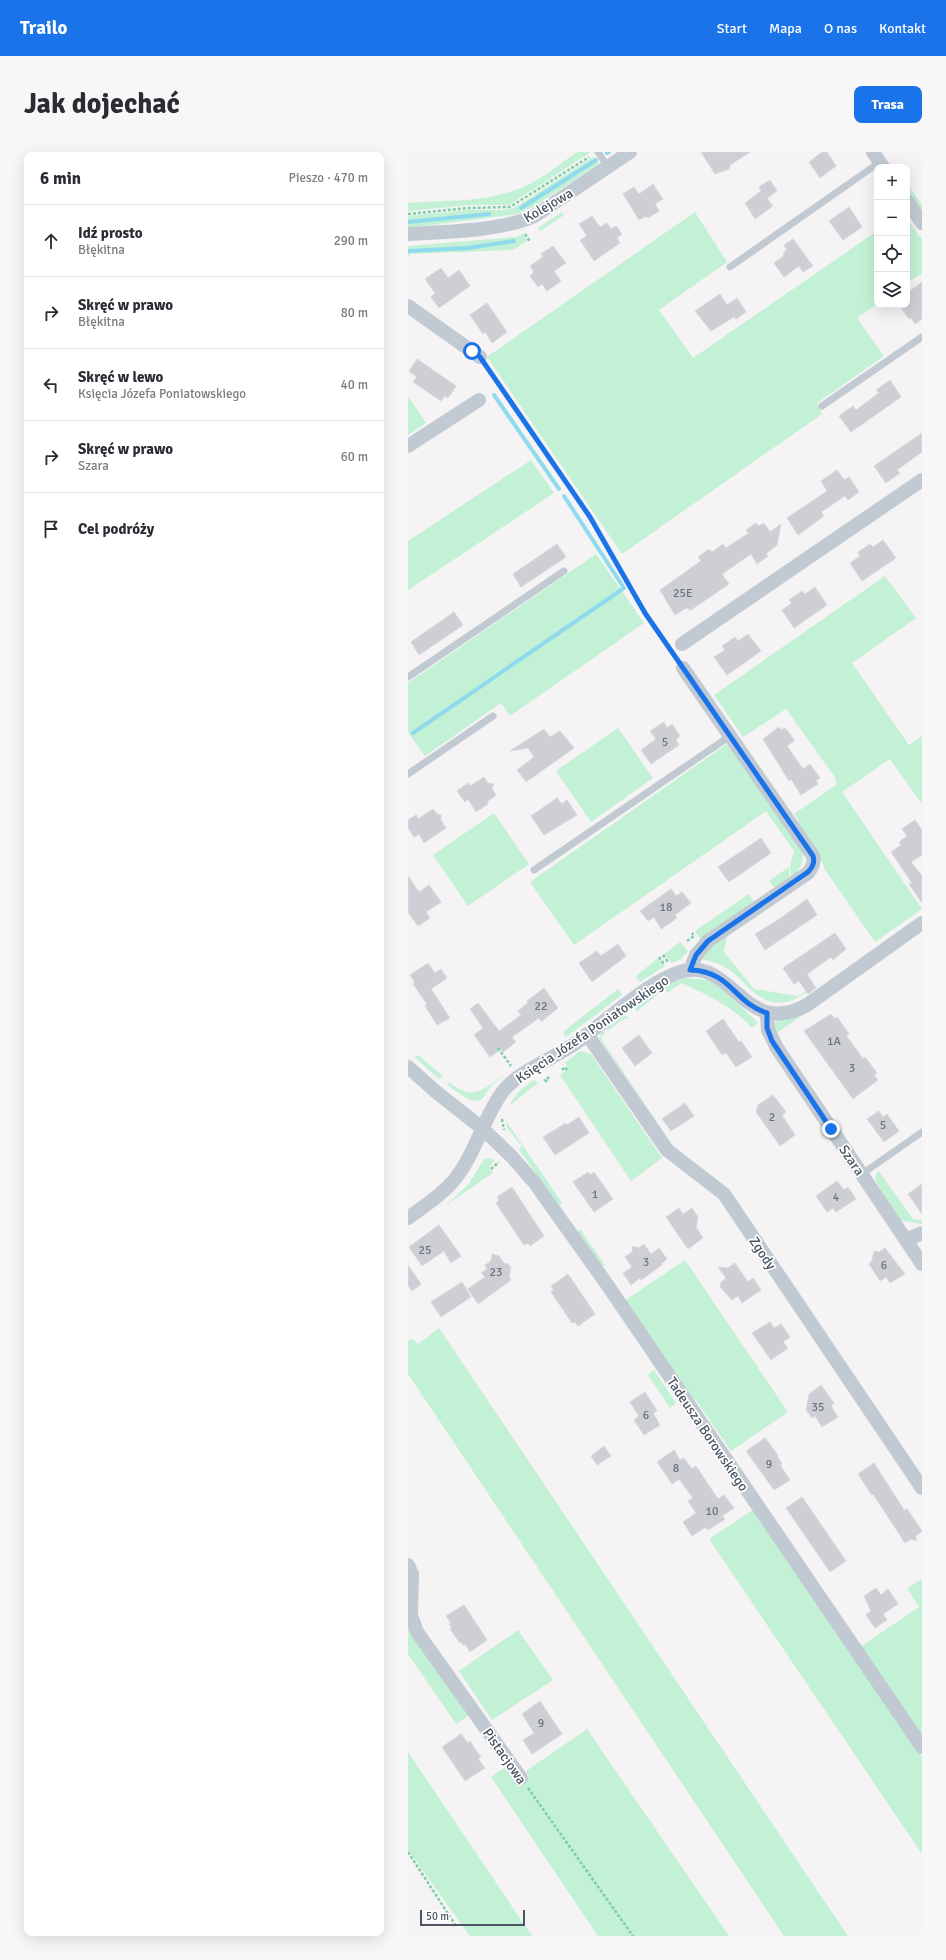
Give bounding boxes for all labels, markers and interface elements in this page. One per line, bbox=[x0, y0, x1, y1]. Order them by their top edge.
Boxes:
text: Trailo bbox=[20, 16, 67, 40]
text: Start bbox=[717, 20, 747, 37]
text: Mapa bbox=[769, 20, 802, 37]
text: O nas bbox=[824, 20, 857, 37]
text: Kontakt bbox=[879, 20, 926, 37]
button: Trasa bbox=[854, 86, 922, 123]
text: Jak dojechać bbox=[24, 87, 180, 121]
map controls bbox=[874, 164, 910, 308]
button: + bbox=[874, 164, 910, 200]
text: 6 min bbox=[40, 168, 81, 189]
text: Pieszo · 470 m bbox=[289, 170, 368, 186]
street label: Kolejowa bbox=[520, 184, 576, 226]
button: − bbox=[874, 200, 910, 236]
text: Idź prosto bbox=[78, 224, 142, 242]
icon: ahead bbox=[40, 230, 62, 252]
text: 290 m bbox=[334, 233, 368, 249]
button: locate bbox=[874, 236, 910, 272]
text: Błękitna bbox=[78, 242, 125, 258]
button: layers bbox=[874, 272, 910, 308]
text: Skręć w prawo bbox=[78, 296, 173, 314]
icon: right bbox=[40, 302, 62, 324]
text: 80 m bbox=[341, 305, 368, 321]
text: Błękitna bbox=[78, 314, 125, 330]
route start bbox=[463, 342, 481, 360]
text: Skręć w lewo bbox=[78, 368, 163, 386]
icon: left bbox=[40, 374, 62, 396]
text: 40 m bbox=[341, 377, 368, 393]
text: Księcia Józefa Poniatowskiego bbox=[78, 386, 246, 402]
text: Skręć w prawo bbox=[78, 440, 173, 458]
icon: right bbox=[40, 446, 62, 468]
text: 60 m bbox=[341, 449, 368, 465]
text: Szara bbox=[78, 458, 109, 474]
icon: arrive bbox=[40, 518, 62, 540]
text: Cel podróży bbox=[78, 520, 154, 538]
house number: 25E bbox=[673, 586, 693, 601]
house number: 5 bbox=[662, 735, 668, 750]
house number: 18 bbox=[660, 900, 672, 915]
street label: Księcia Józefa Poniatowskiego bbox=[512, 972, 672, 1087]
house number: 22 bbox=[535, 999, 547, 1014]
house number: 1A bbox=[827, 1034, 842, 1049]
house number: 3 bbox=[849, 1061, 855, 1076]
house number: 2 bbox=[769, 1110, 775, 1125]
house number: 5 bbox=[880, 1118, 886, 1133]
route end bbox=[822, 1120, 840, 1138]
street label: Szara bbox=[835, 1142, 868, 1179]
house number: 1 bbox=[592, 1187, 598, 1202]
house number: 4 bbox=[833, 1190, 840, 1205]
street label: Zgody bbox=[745, 1234, 780, 1273]
house number: 25 bbox=[419, 1243, 431, 1258]
house number: 3 bbox=[643, 1255, 649, 1270]
house number: 6 bbox=[881, 1258, 887, 1273]
house number: 23 bbox=[490, 1265, 502, 1280]
street label: Tadeusza Borowskiego bbox=[663, 1374, 752, 1495]
house number: 35 bbox=[812, 1400, 824, 1415]
house number: 6 bbox=[643, 1408, 649, 1423]
house number: 9 bbox=[766, 1457, 772, 1472]
house number: 8 bbox=[673, 1461, 679, 1476]
house number: 10 bbox=[706, 1504, 718, 1519]
house number: 9 bbox=[538, 1716, 544, 1731]
street label: Pistacjowa bbox=[479, 1725, 530, 1788]
scale bar bbox=[420, 1908, 525, 1927]
text: 50 m bbox=[426, 1910, 449, 1923]

